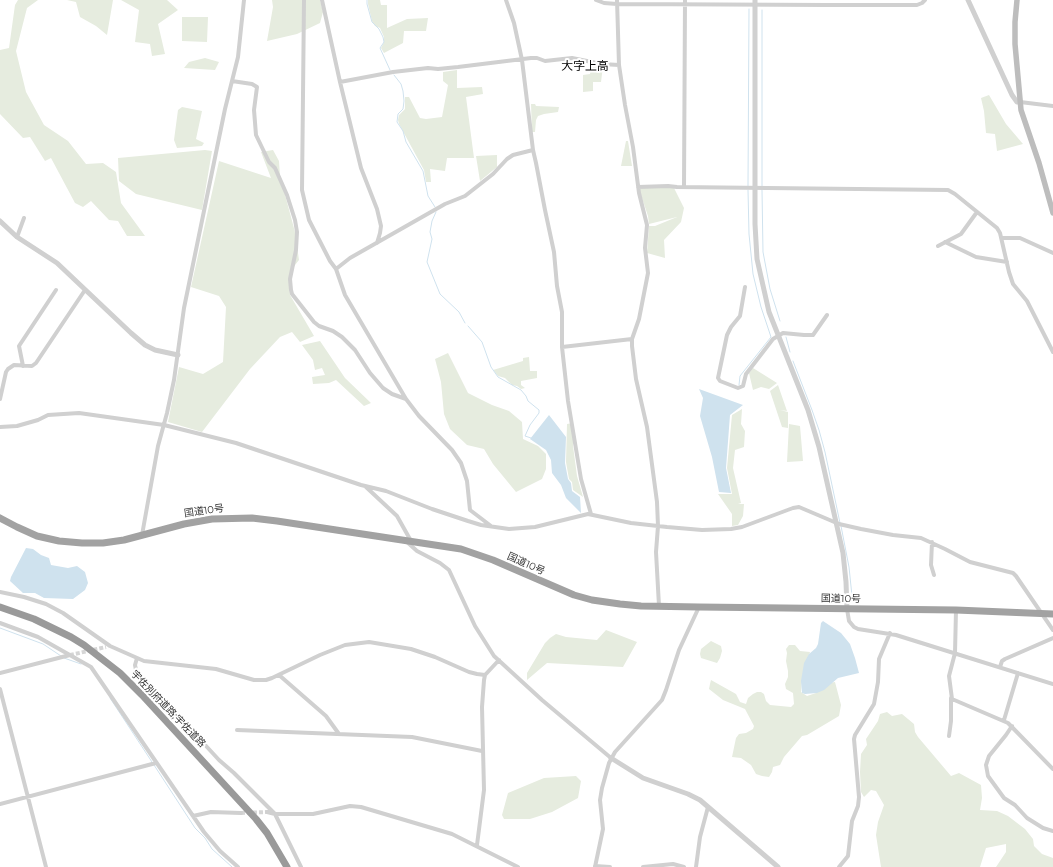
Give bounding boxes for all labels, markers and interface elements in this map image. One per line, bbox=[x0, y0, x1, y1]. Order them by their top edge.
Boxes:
district label: 大字上高 bbox=[561, 59, 609, 73]
street label: 国道10号 bbox=[183, 502, 225, 520]
street label: 国道10号 bbox=[505, 550, 547, 578]
street label: 国道10号 bbox=[821, 593, 861, 605]
street label: 宇佐別府道路;宇佐道路 bbox=[128, 668, 208, 750]

